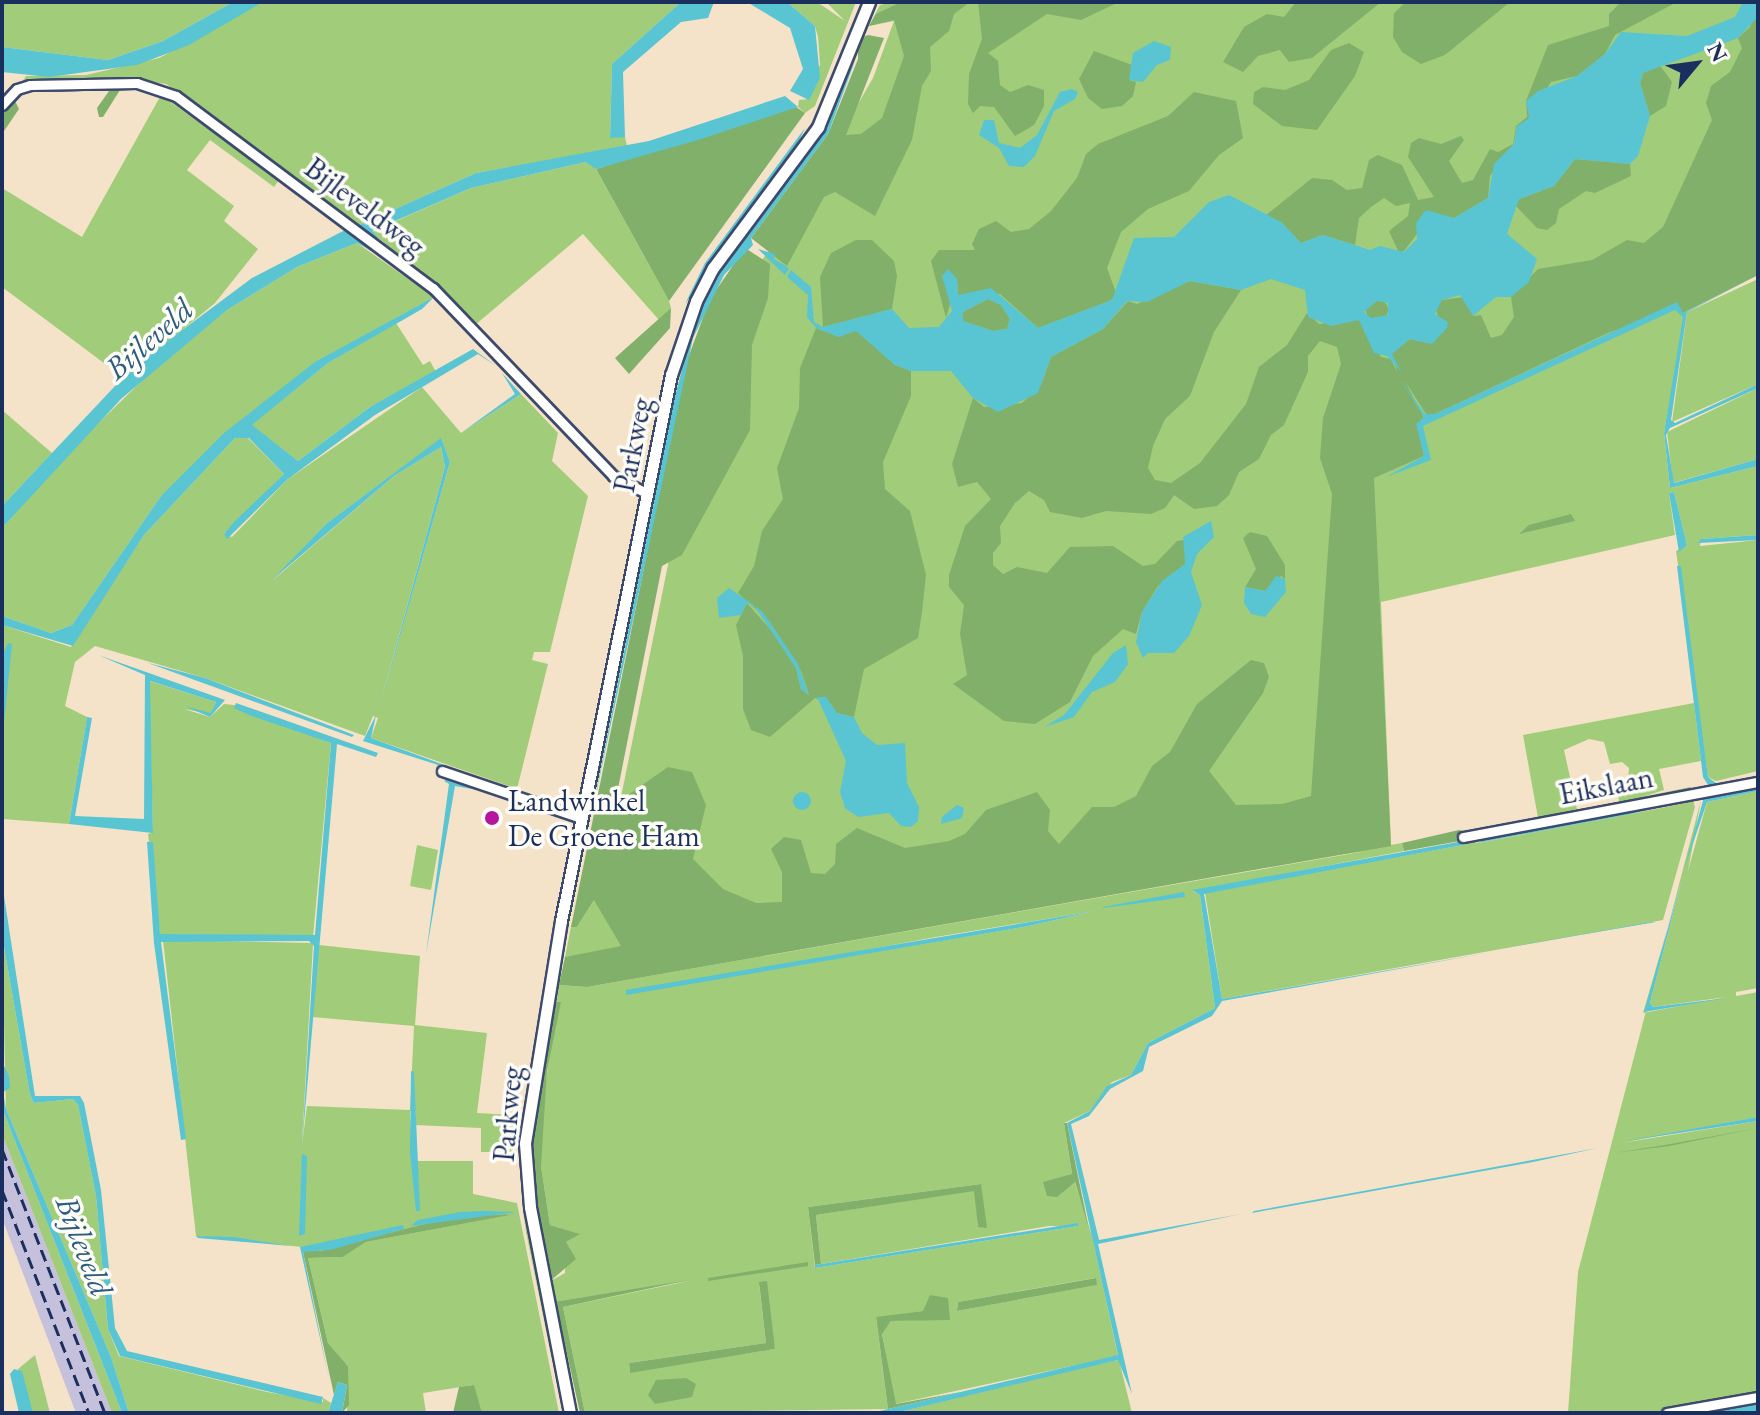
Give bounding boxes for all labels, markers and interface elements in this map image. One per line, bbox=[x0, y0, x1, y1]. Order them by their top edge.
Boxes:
north arrow bbox=[1656, 24, 1736, 104]
text: N bbox=[1700, 37, 1734, 67]
street label: Bijleveldweg bbox=[298, 150, 432, 264]
water label: Bijleveld bbox=[97, 290, 201, 388]
street label: Parkweg bbox=[606, 395, 660, 495]
street label: Eikslaan bbox=[1556, 759, 1656, 813]
place label: Landwinkel De Groene Ham bbox=[508, 783, 700, 854]
marker: Landwinkel De Groene Ham bbox=[483, 809, 501, 827]
street label: Parkweg bbox=[486, 1065, 530, 1163]
water label: Bijleveld bbox=[47, 1190, 121, 1302]

